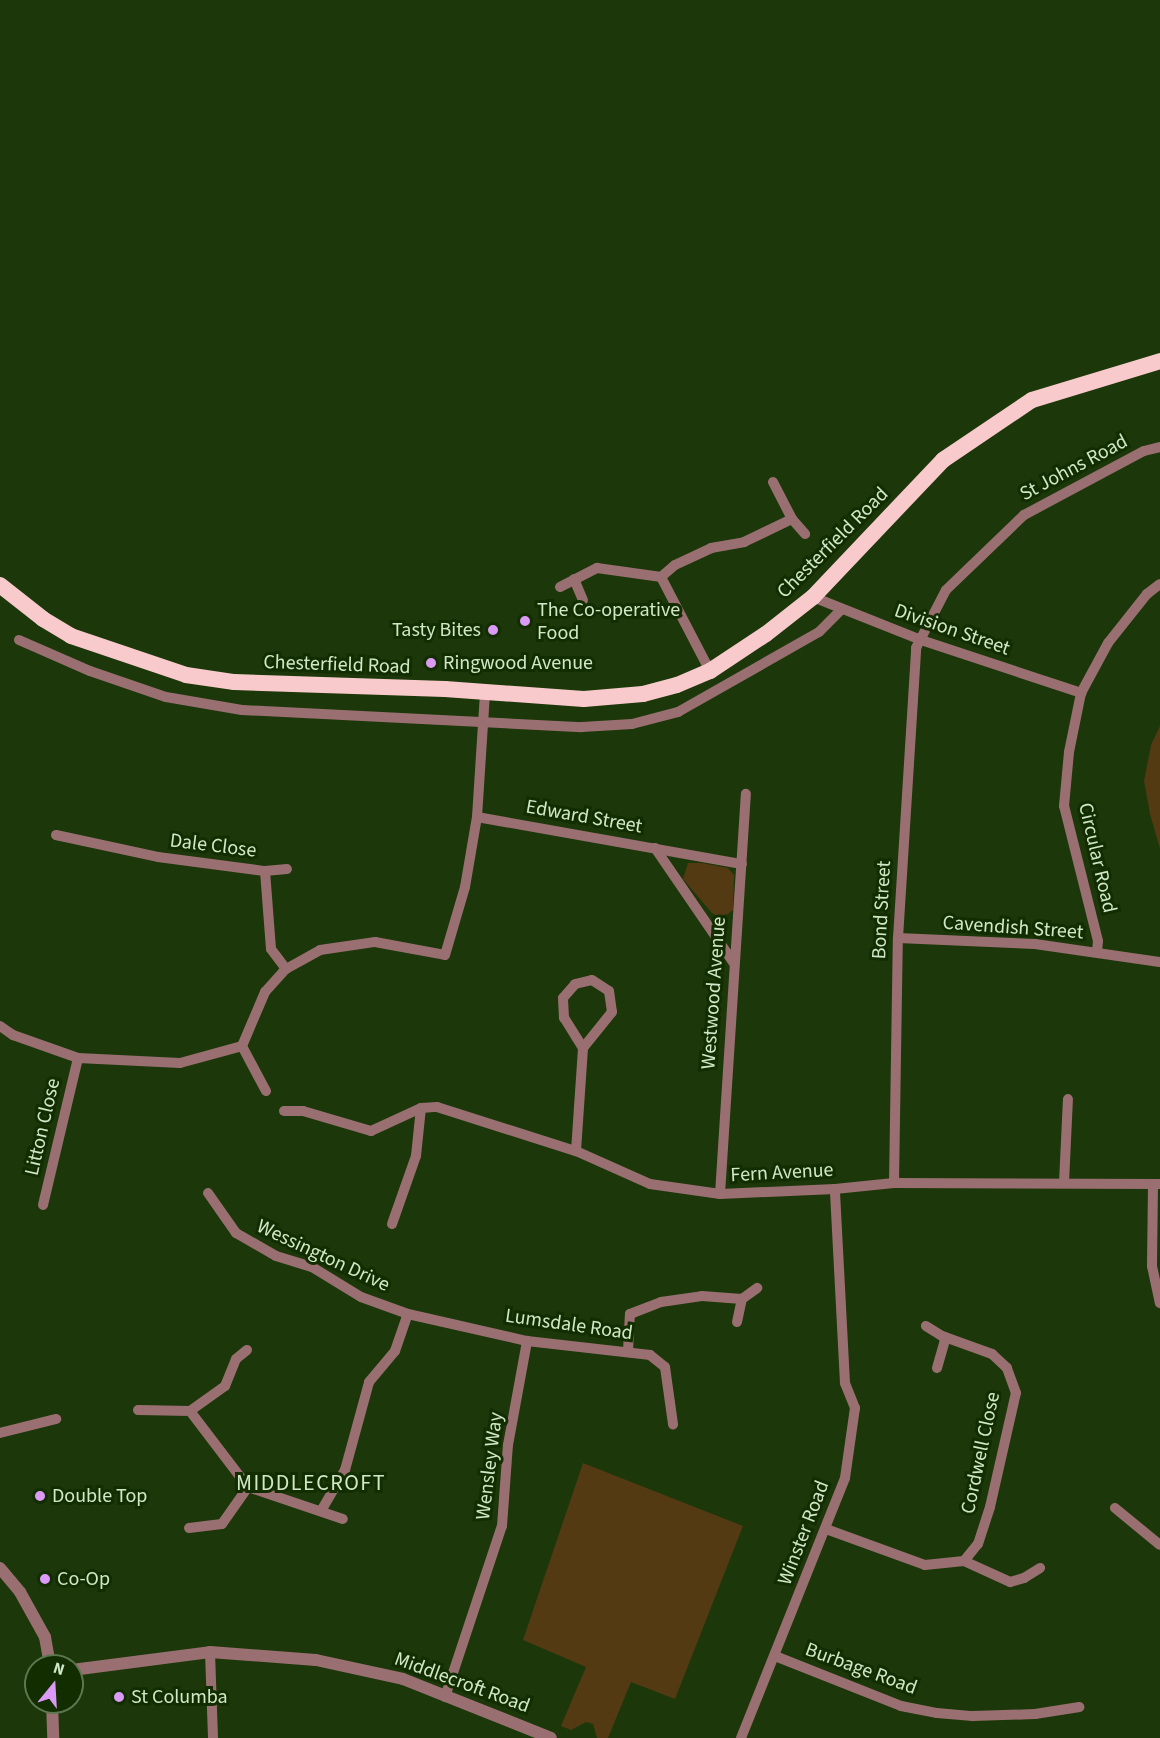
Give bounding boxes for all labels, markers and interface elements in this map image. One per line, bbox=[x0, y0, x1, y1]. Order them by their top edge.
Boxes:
street label: St Johns Road bbox=[1016, 430, 1132, 506]
street label: Chesterfield Road bbox=[772, 482, 894, 604]
place label: The Co-operative Food bbox=[537, 598, 680, 645]
street label: Division Street bbox=[891, 599, 1013, 661]
marker: The Co-operative Food bbox=[518, 614, 532, 628]
place label: Tasty Bites bbox=[392, 618, 481, 642]
marker: Tasty Bites bbox=[486, 623, 500, 637]
street label: Chesterfield Road bbox=[263, 650, 411, 680]
place label: Ringwood Avenue bbox=[443, 651, 593, 675]
marker: Ringwood Avenue bbox=[424, 656, 438, 670]
street label: Edward Street bbox=[524, 795, 644, 839]
street label: Circular Road bbox=[1073, 801, 1121, 915]
street label: Dale Close bbox=[168, 829, 258, 863]
street label: Bond Street bbox=[867, 860, 897, 960]
street label: Cavendish Street bbox=[942, 911, 1084, 945]
street label: Westwood Avenue bbox=[697, 916, 731, 1070]
street label: Litton Close bbox=[20, 1076, 66, 1178]
street label: Fern Avenue bbox=[730, 1158, 834, 1188]
street label: Wessington Drive bbox=[253, 1215, 393, 1297]
street label: Lumsdale Road bbox=[504, 1304, 634, 1346]
street label: Cordwell Close bbox=[956, 1390, 1006, 1516]
street label: Wensley Way bbox=[471, 1411, 509, 1521]
district label: MIDDLECROFT bbox=[236, 1471, 386, 1497]
street label: Winster Road bbox=[773, 1477, 835, 1589]
place label: Double Top bbox=[52, 1484, 147, 1508]
marker: Double Top bbox=[33, 1489, 47, 1503]
place label: Co-Op bbox=[57, 1567, 110, 1591]
marker: Co-Op bbox=[38, 1572, 52, 1586]
street label: Burbage Road bbox=[802, 1638, 920, 1700]
street label: Middlecroft Road bbox=[391, 1647, 533, 1719]
north arrow bbox=[24, 1654, 84, 1714]
text: N bbox=[50, 1657, 67, 1681]
place label: St Columba bbox=[131, 1685, 228, 1709]
marker: St Columba bbox=[112, 1690, 126, 1704]

